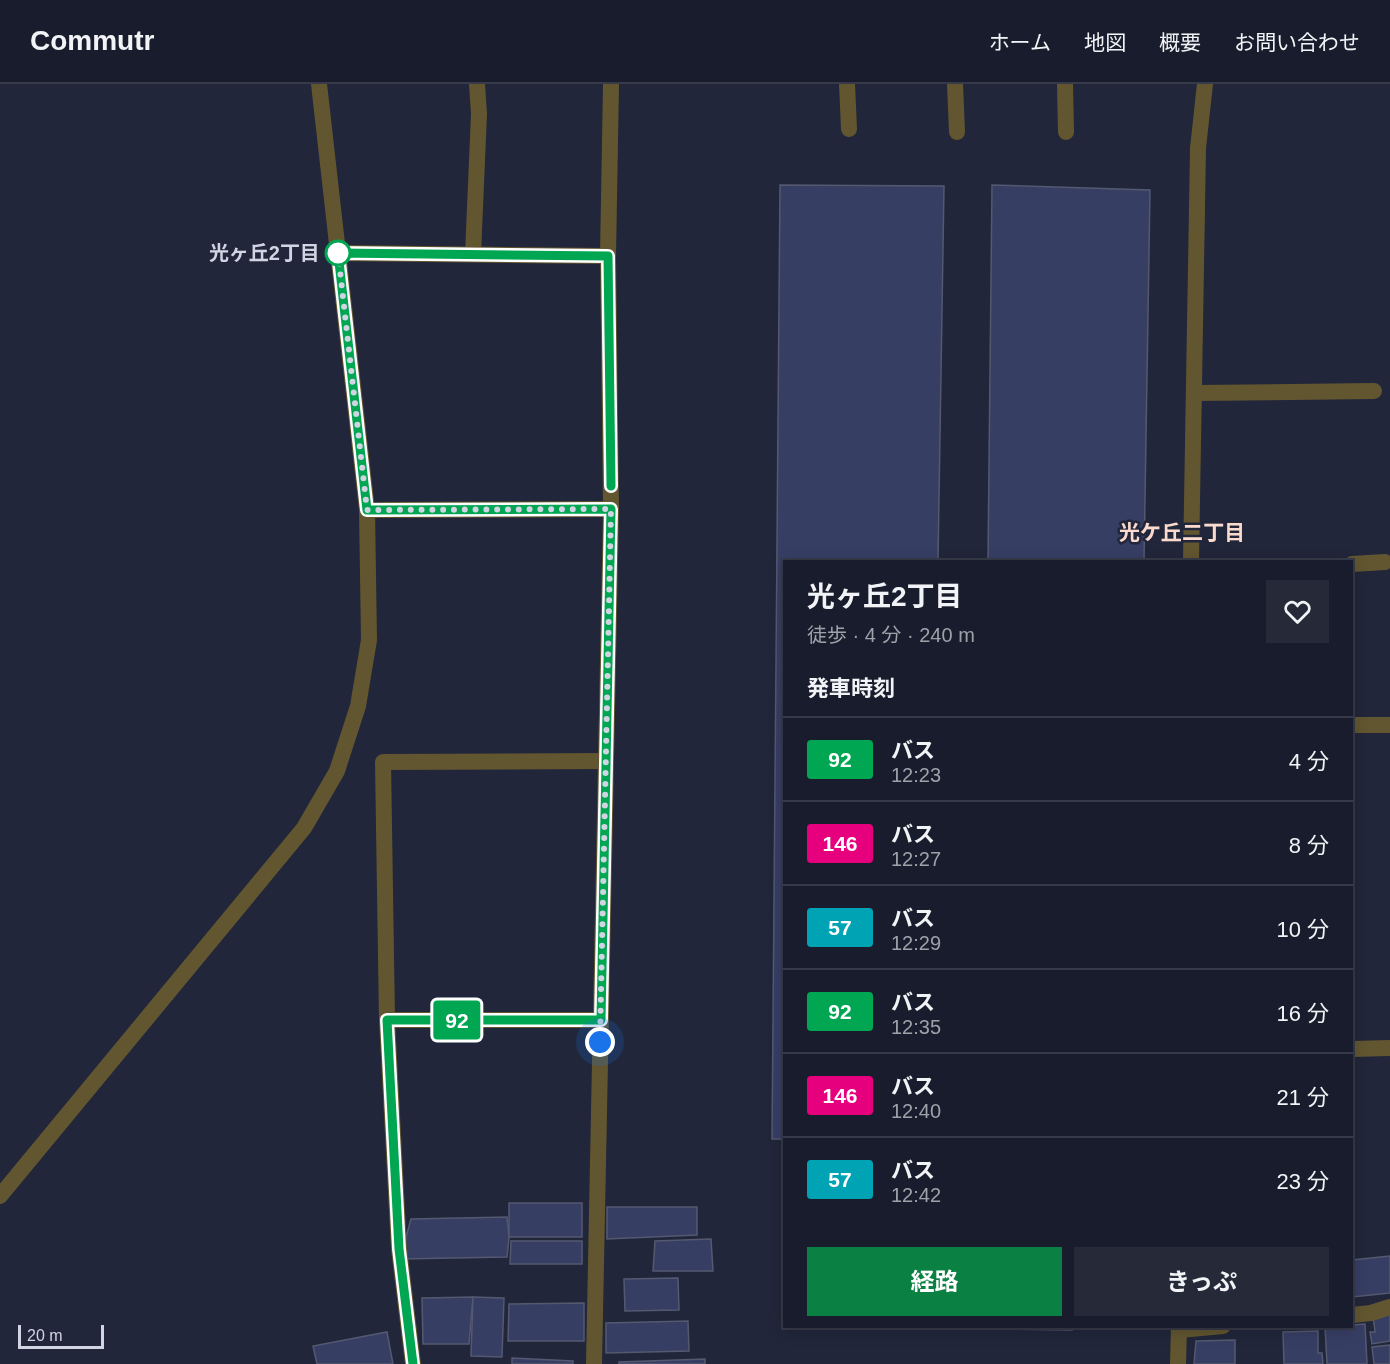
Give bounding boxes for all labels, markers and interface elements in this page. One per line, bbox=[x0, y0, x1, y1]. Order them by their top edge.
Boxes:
text: Commutr bbox=[30, 25, 154, 56]
text: ホーム bbox=[989, 31, 1051, 54]
text: 地図 bbox=[1084, 31, 1126, 54]
text: 概要 bbox=[1159, 31, 1201, 54]
text: お問い合わせ bbox=[1234, 31, 1360, 54]
marker: 光ヶ丘2丁目 bbox=[325, 240, 351, 266]
place label: 光ヶ丘2丁目 bbox=[209, 242, 320, 264]
district label: 光ケ丘二丁目 bbox=[1119, 521, 1245, 544]
button: heart bbox=[1266, 580, 1329, 643]
text: 光ヶ丘2丁目 bbox=[807, 581, 963, 612]
text: 徒歩 · 4 分 · 240 m bbox=[807, 624, 975, 646]
text: 発車時刻 bbox=[807, 676, 895, 701]
text: バス bbox=[891, 738, 935, 763]
text: 92 bbox=[828, 748, 852, 771]
text: 4 分 bbox=[1289, 749, 1329, 774]
text: 12:23 bbox=[891, 764, 941, 786]
text: バス bbox=[891, 822, 935, 847]
text: 146 bbox=[822, 832, 858, 855]
text: 8 分 bbox=[1289, 833, 1329, 858]
text: 12:27 bbox=[891, 848, 941, 870]
text: バス bbox=[891, 906, 935, 931]
text: 57 bbox=[828, 916, 852, 939]
text: 10 分 bbox=[1276, 917, 1329, 942]
text: 12:29 bbox=[891, 932, 941, 954]
text: バス bbox=[891, 990, 935, 1015]
line badge: 92 bbox=[430, 1000, 484, 1040]
text: 92 bbox=[828, 1000, 852, 1023]
text: 16 分 bbox=[1276, 1001, 1329, 1026]
text: 92 bbox=[445, 1009, 469, 1032]
text: 12:35 bbox=[891, 1016, 941, 1038]
your location bbox=[585, 1027, 615, 1057]
text: バス bbox=[891, 1074, 935, 1099]
text: 146 bbox=[822, 1084, 858, 1107]
text: 21 分 bbox=[1276, 1085, 1329, 1110]
text: 12:40 bbox=[891, 1100, 941, 1122]
text: バス bbox=[891, 1158, 935, 1183]
text: 57 bbox=[828, 1168, 852, 1191]
text: 23 分 bbox=[1276, 1169, 1329, 1194]
text: 12:42 bbox=[891, 1184, 941, 1206]
button: 経路 bbox=[807, 1247, 1062, 1316]
button: きっぷ bbox=[1074, 1247, 1329, 1316]
scale bar bbox=[18, 1322, 104, 1350]
text: 20 m bbox=[27, 1327, 63, 1344]

